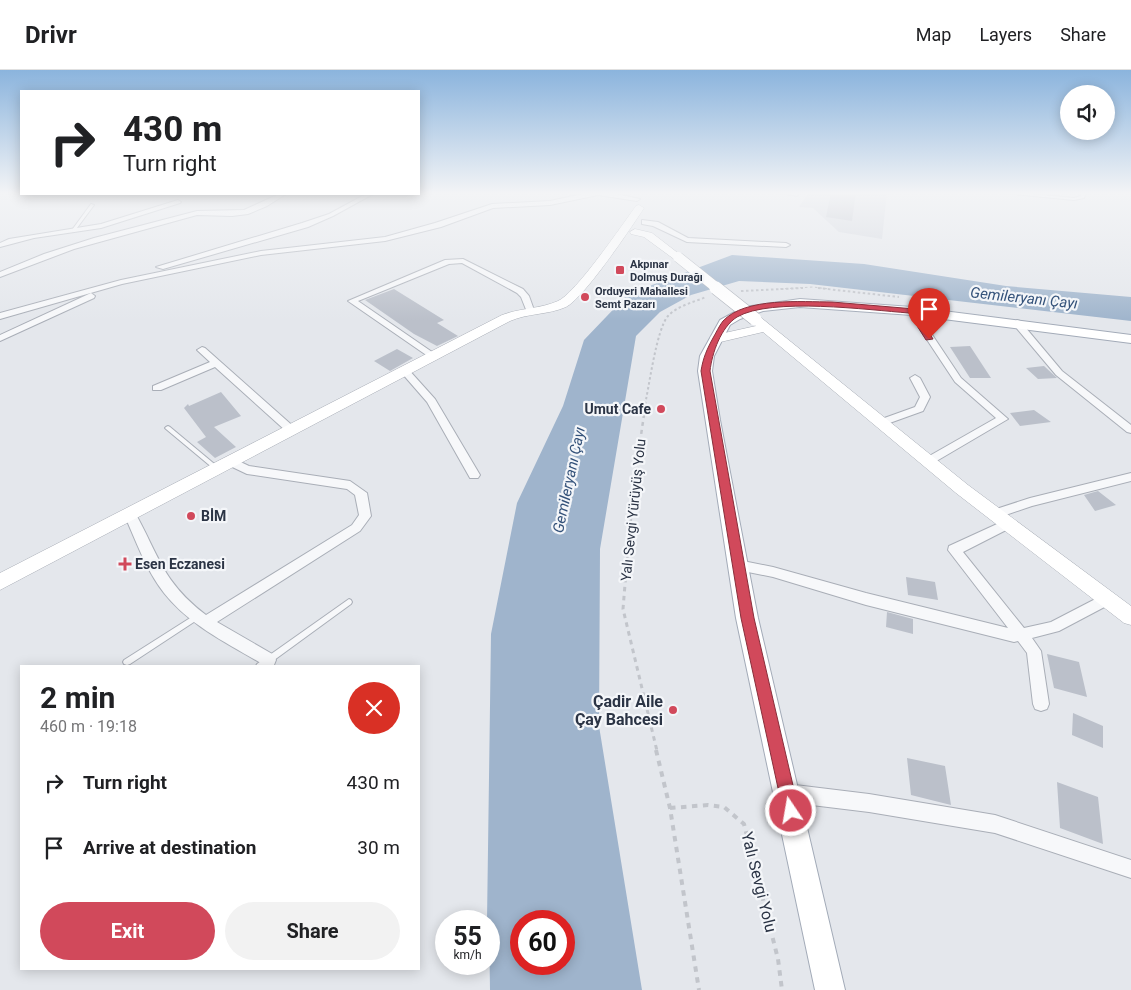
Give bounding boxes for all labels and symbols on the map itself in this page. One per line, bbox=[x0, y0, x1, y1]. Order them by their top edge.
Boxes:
place label: Akpınar Dolmuş Durağı bbox=[630, 258, 703, 284]
marker: Akpınar Dolmuş Durağı bbox=[614, 264, 626, 276]
water label: Gemileryanı Çayı bbox=[969, 283, 1079, 313]
place label: Orduyeri Mahallesi Semt Pazarı bbox=[595, 285, 688, 311]
pin bbox=[908, 288, 950, 339]
marker: Orduyeri Mahallesi Semt Pazarı bbox=[579, 291, 591, 303]
place label: Umut Cafe bbox=[585, 401, 651, 417]
marker: Umut Cafe bbox=[655, 403, 667, 415]
water label: Gemileryanı Çayı bbox=[549, 425, 589, 535]
street label: Yalı Sevgi Yürüyüş Yolu bbox=[618, 438, 648, 582]
place label: BİM bbox=[201, 508, 226, 524]
marker: BİM bbox=[185, 510, 197, 522]
place label: Esen Eczanesi bbox=[135, 556, 225, 572]
marker: Esen Eczanesi bbox=[119, 558, 131, 570]
place label: Çadir Aile Çay Bahcesi bbox=[575, 692, 663, 729]
marker: Çadir Aile Çay Bahcesi bbox=[667, 704, 679, 716]
position arrow bbox=[764, 784, 816, 836]
street label: Yalı Sevgi Yolu bbox=[737, 830, 781, 934]
speed limit sign: 60 bbox=[510, 910, 575, 975]

